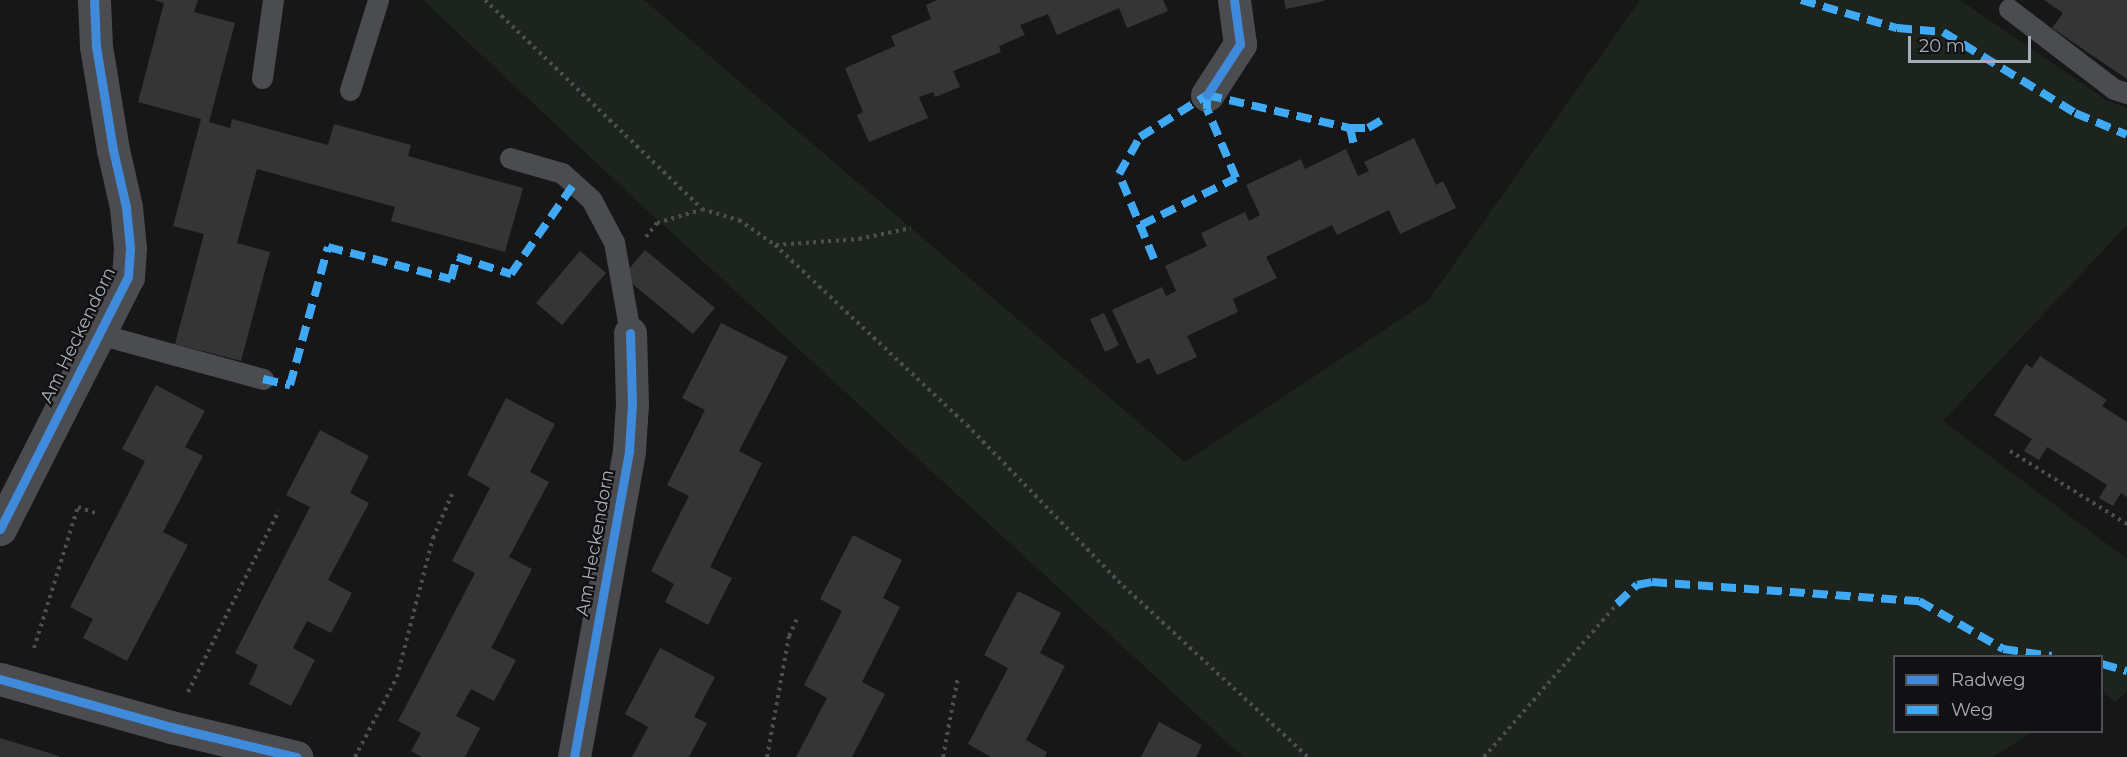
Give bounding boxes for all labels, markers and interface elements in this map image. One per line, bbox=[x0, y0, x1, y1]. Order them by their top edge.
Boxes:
scale bar bbox=[1911, 24, 2034, 62]
text: 20 m bbox=[1919, 35, 1965, 57]
street label: Am Heckendorn bbox=[36, 264, 120, 406]
street label: Am Heckendorn bbox=[571, 468, 619, 618]
legend bbox=[1893, 655, 2103, 733]
text: Radweg bbox=[1951, 669, 2026, 691]
text: Weg bbox=[1951, 699, 1993, 721]

